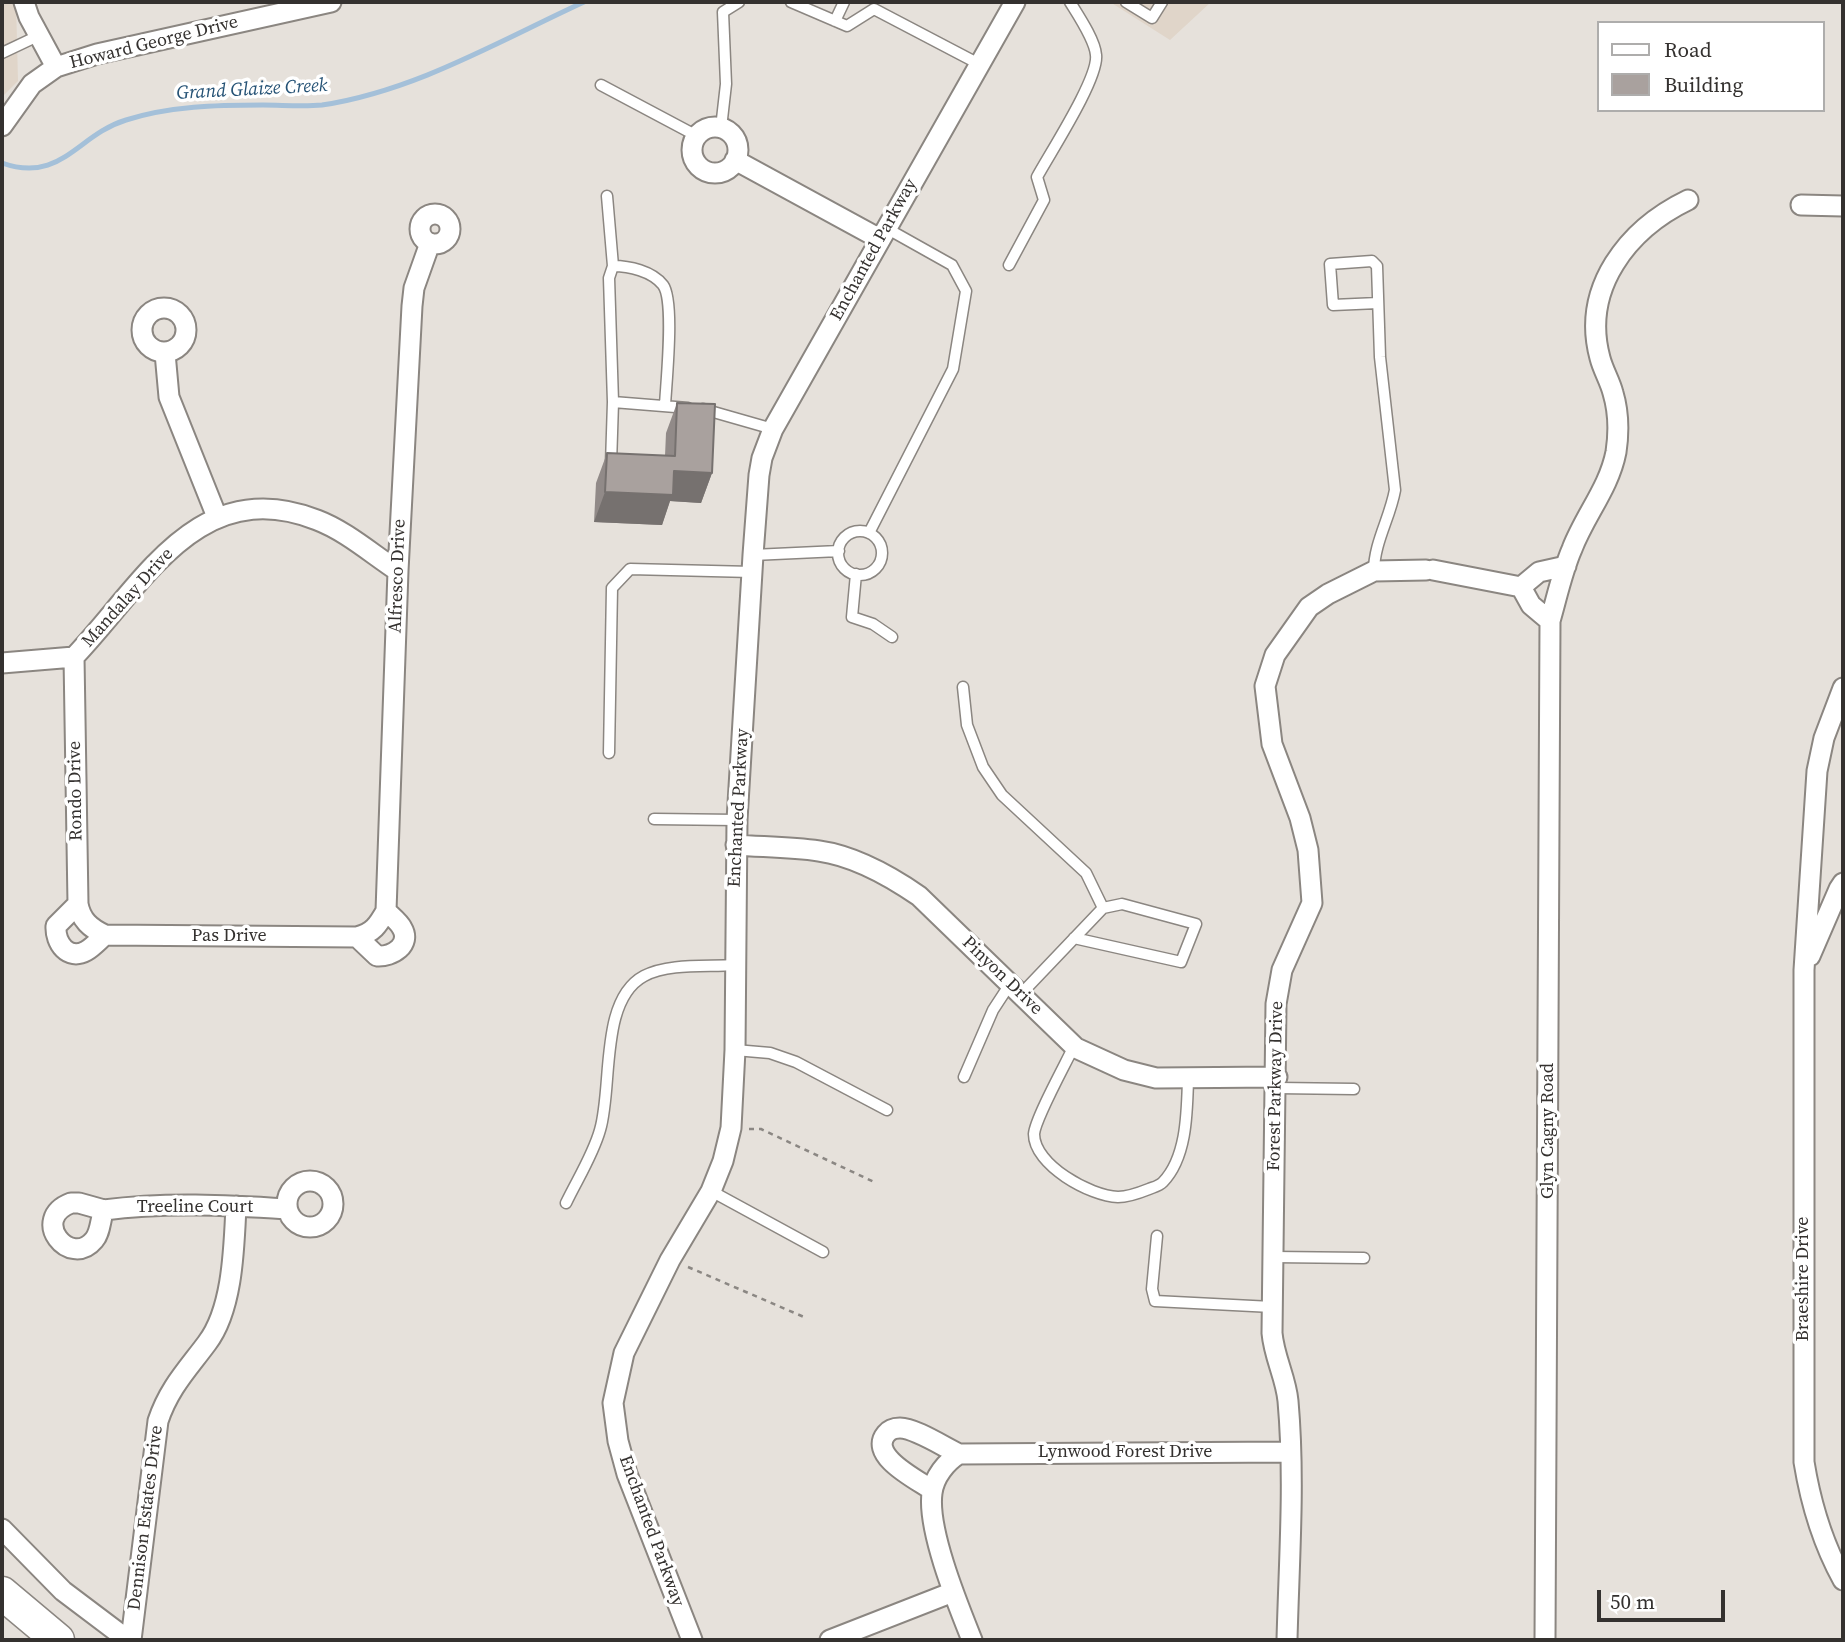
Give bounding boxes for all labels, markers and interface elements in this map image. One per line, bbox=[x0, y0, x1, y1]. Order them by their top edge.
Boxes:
street label: Howard George Drive bbox=[68, 12, 240, 74]
legend bbox=[1596, 21, 1824, 112]
text: Road bbox=[1664, 35, 1712, 64]
text: Building bbox=[1664, 70, 1743, 99]
water label: Grand Glaize Creek bbox=[176, 75, 328, 105]
street label: Enchanted Parkway bbox=[826, 175, 922, 325]
street label: Alfresco Drive bbox=[385, 518, 411, 634]
street label: Mandalay Drive bbox=[78, 544, 178, 652]
street label: Enchanted Parkway bbox=[724, 728, 754, 888]
street label: Rondo Drive bbox=[64, 741, 88, 841]
street label: Pas Drive bbox=[191, 925, 267, 947]
street label: Pinyon Drive bbox=[957, 932, 1047, 1020]
street label: Forest Parkway Drive bbox=[1264, 1001, 1288, 1171]
street label: Glyn Cagny Road bbox=[1537, 1063, 1559, 1199]
street label: Treeline Court bbox=[137, 1196, 253, 1218]
street label: Braeshire Drive bbox=[1792, 1216, 1814, 1342]
street label: Dennison Estates Drive bbox=[124, 1424, 168, 1612]
street label: Lynwood Forest Drive bbox=[1038, 1441, 1212, 1463]
street label: Enchanted Parkway bbox=[614, 1453, 688, 1609]
scale bar bbox=[1600, 1576, 1728, 1620]
text: 50 m bbox=[1610, 1587, 1655, 1616]

